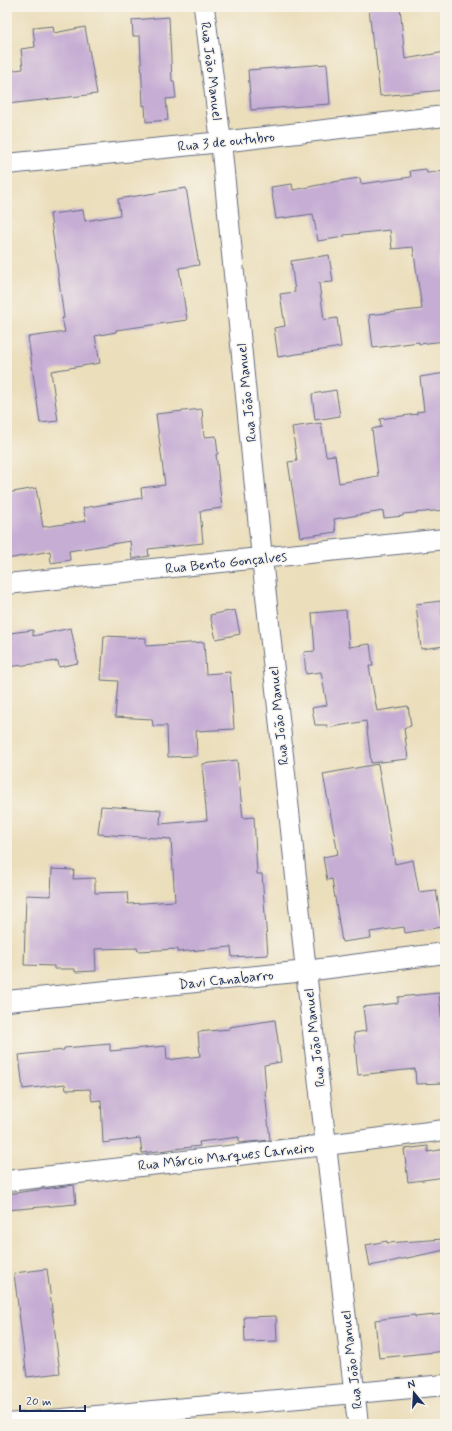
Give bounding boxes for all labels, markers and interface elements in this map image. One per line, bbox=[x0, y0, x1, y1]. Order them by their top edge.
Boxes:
street label: Rua João Manuel bbox=[196, 21, 226, 122]
street label: Rua 3 de outubro bbox=[177, 128, 276, 156]
street label: Rua João Manuel bbox=[233, 342, 261, 443]
street label: Rua Bento Gonçalves bbox=[164, 548, 288, 578]
street label: Rua João Manuel bbox=[265, 665, 293, 766]
street label: Davi Canabarro bbox=[178, 966, 274, 994]
street label: Rua João Manuel bbox=[300, 987, 330, 1088]
street label: Rua Márcio Marques Carneiro bbox=[137, 1139, 315, 1175]
street label: Rua João Manuel bbox=[337, 1309, 367, 1410]
north arrow bbox=[394, 1373, 434, 1413]
text: N bbox=[406, 1377, 417, 1392]
scale bar bbox=[20, 1387, 85, 1413]
text: 20 m bbox=[26, 1394, 52, 1410]

